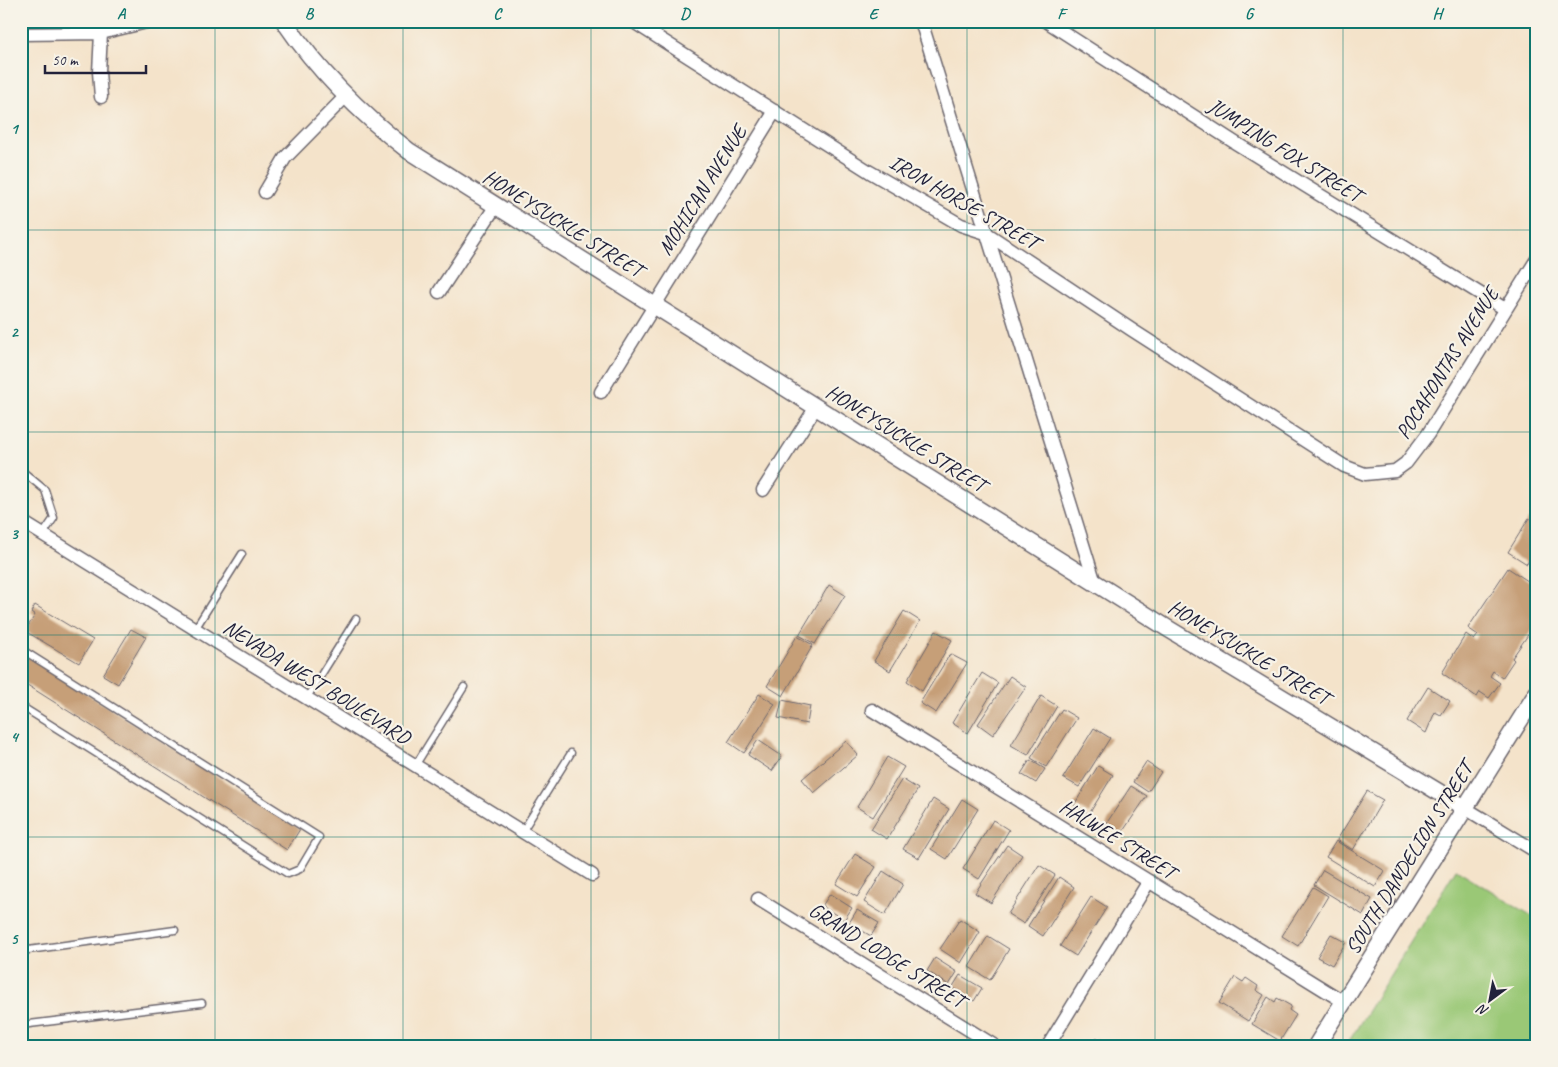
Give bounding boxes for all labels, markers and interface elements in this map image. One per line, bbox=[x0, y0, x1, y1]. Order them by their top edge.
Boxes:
text: A bbox=[117, 4, 127, 24]
text: B bbox=[305, 4, 315, 24]
text: C bbox=[493, 4, 503, 24]
text: D bbox=[680, 4, 691, 24]
text: E bbox=[869, 4, 880, 24]
text: F bbox=[1057, 4, 1068, 24]
text: G bbox=[1245, 4, 1255, 24]
text: H bbox=[1432, 4, 1444, 24]
scale bar bbox=[45, 42, 146, 74]
text: 50 m bbox=[52, 51, 79, 70]
street label: JUMPING FOX STREET bbox=[1203, 92, 1371, 211]
street label: MOHICAN AVENUE bbox=[652, 118, 754, 260]
text: 1 bbox=[10, 119, 19, 139]
street label: IRON HORSE STREET bbox=[885, 149, 1048, 258]
street label: HONEYSUCKLE STREET bbox=[478, 163, 652, 286]
street label: POCAHONTAS AVENUE bbox=[1390, 280, 1505, 444]
text: 2 bbox=[10, 322, 19, 342]
street label: HONEYSUCKLE STREET bbox=[821, 378, 995, 501]
text: 3 bbox=[10, 524, 19, 544]
street label: HONEYSUCKLE STREET bbox=[1164, 594, 1339, 713]
street label: NEVADA WEST BOULEVARD bbox=[219, 614, 417, 751]
text: 4 bbox=[10, 727, 19, 747]
street label: SOUTH DANDELION STREET bbox=[1339, 753, 1482, 959]
street label: HALWEE STREET bbox=[1055, 793, 1185, 887]
street label: GRAND LODGE STREET bbox=[804, 897, 974, 1016]
text: 5 bbox=[11, 929, 20, 949]
north arrow bbox=[1466, 974, 1516, 1024]
text: N bbox=[1473, 1000, 1492, 1020]

